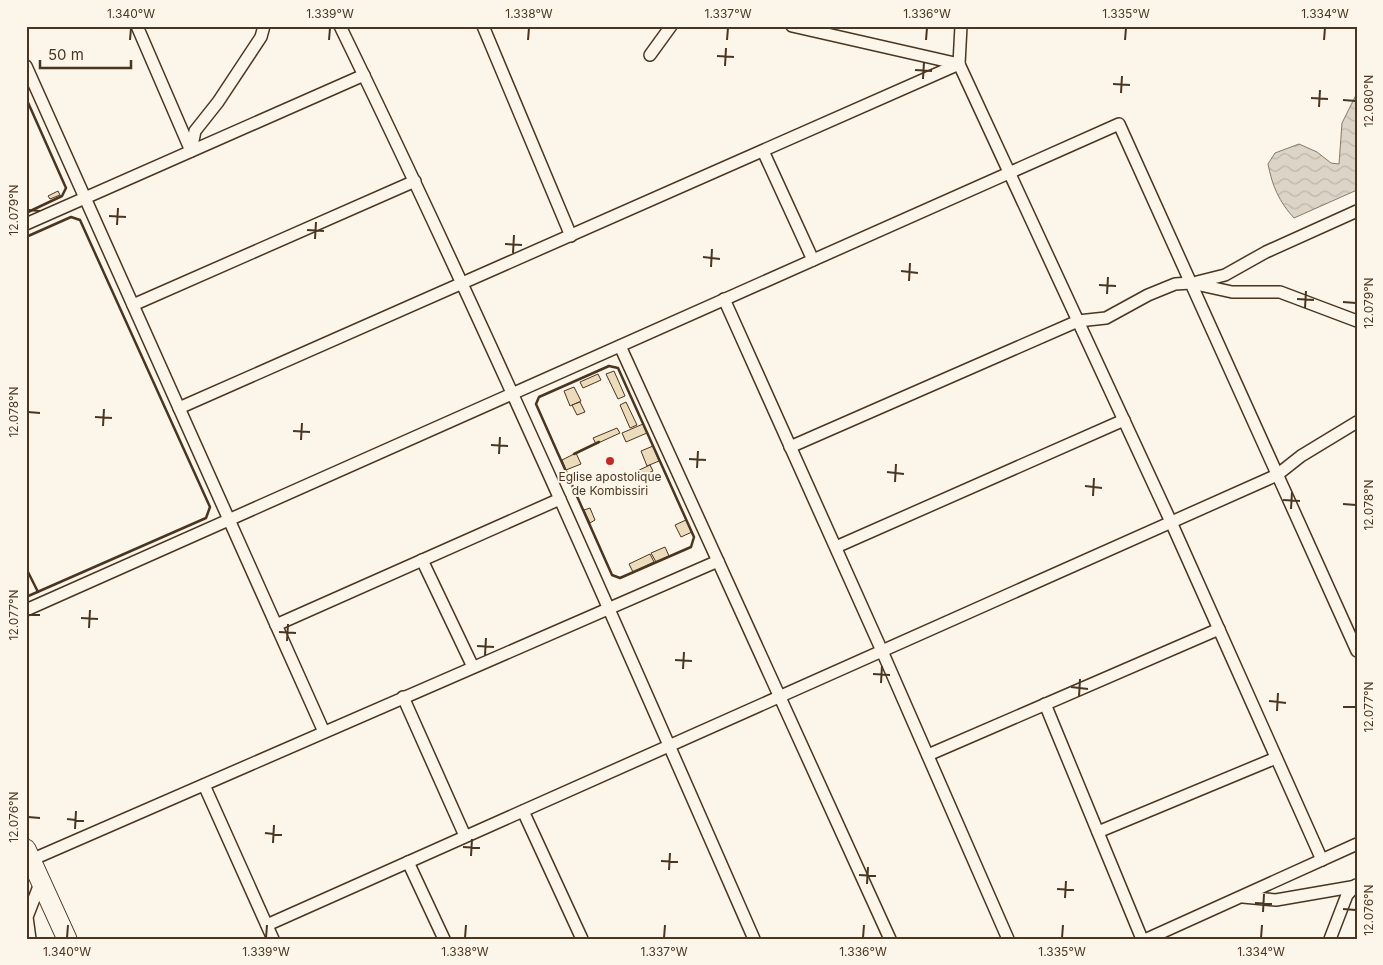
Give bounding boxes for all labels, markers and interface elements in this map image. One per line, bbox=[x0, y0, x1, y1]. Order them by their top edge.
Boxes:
text: 1.340°W bbox=[107, 6, 155, 21]
text: 1.339°W bbox=[306, 6, 354, 21]
text: 1.338°W bbox=[505, 6, 553, 21]
text: 1.337°W bbox=[705, 6, 752, 21]
text: 1.336°W bbox=[903, 6, 951, 21]
text: 1.335°W bbox=[1102, 6, 1150, 21]
text: 1.334°W bbox=[1301, 6, 1349, 21]
scale bar bbox=[40, 38, 131, 70]
text: 50 m bbox=[48, 45, 84, 64]
text: 12.080°N bbox=[1361, 75, 1376, 127]
text: 12.079°N bbox=[6, 184, 21, 236]
text: 12.079°N bbox=[1361, 277, 1376, 329]
text: 12.078°N bbox=[6, 386, 21, 438]
marker: Eglise apostolique de Kombissiri bbox=[604, 455, 616, 467]
place label: Eglise apostolique de Kombissiri bbox=[559, 469, 661, 498]
text: 12.078°N bbox=[1361, 479, 1376, 531]
text: 12.077°N bbox=[6, 589, 21, 641]
text: 12.077°N bbox=[1361, 681, 1376, 733]
text: 12.076°N bbox=[6, 791, 21, 843]
text: 12.076°N bbox=[1361, 884, 1376, 936]
text: 1.340°W bbox=[43, 944, 91, 959]
text: 1.339°W bbox=[242, 944, 290, 959]
text: 1.338°W bbox=[441, 944, 489, 959]
text: 1.337°W bbox=[641, 944, 688, 959]
text: 1.336°W bbox=[839, 944, 887, 959]
text: 1.335°W bbox=[1038, 944, 1086, 959]
text: 1.334°W bbox=[1237, 944, 1285, 959]

